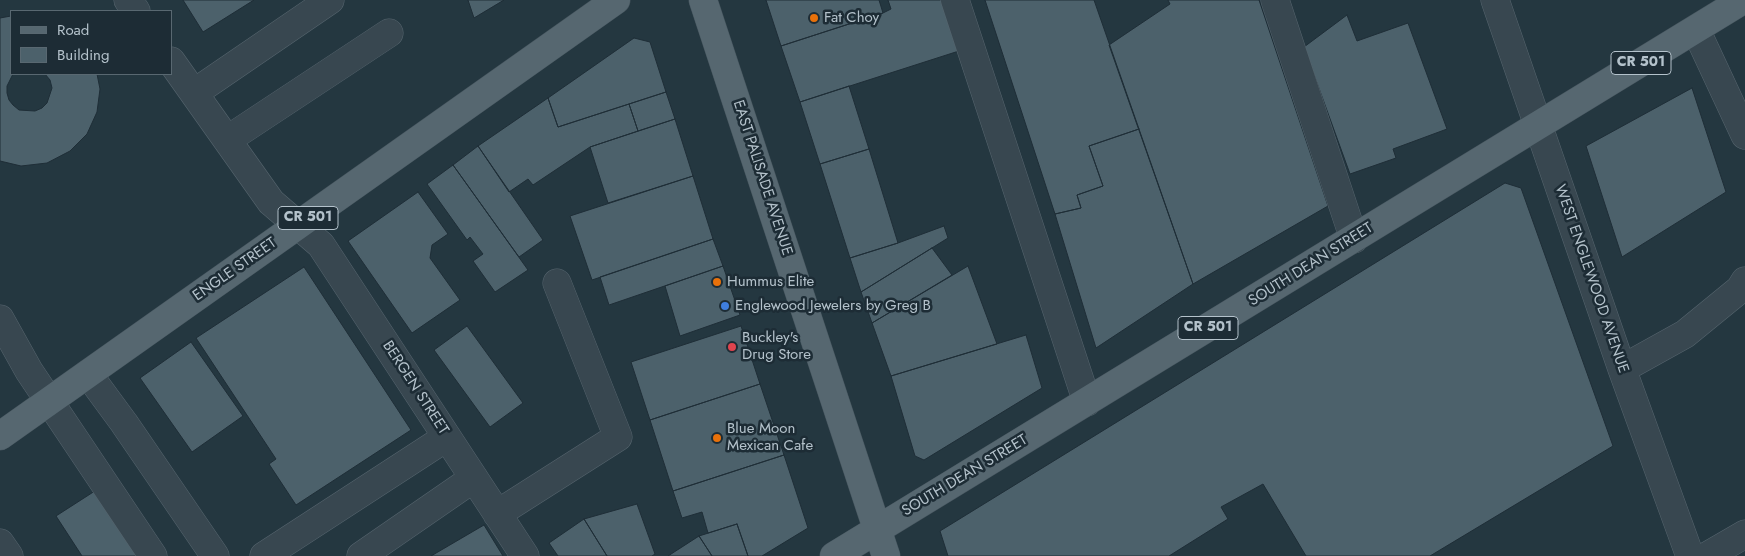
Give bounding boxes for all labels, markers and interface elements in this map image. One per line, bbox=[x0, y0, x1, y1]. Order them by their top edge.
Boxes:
place label: Fat Choy bbox=[824, 9, 879, 27]
legend bbox=[10, 10, 172, 75]
marker: Fat Choy bbox=[808, 12, 820, 24]
text: Road bbox=[57, 19, 89, 41]
text: Building bbox=[57, 44, 109, 66]
road number: CR 501 bbox=[1611, 52, 1671, 74]
street label: EAST PALISADE AVENUE bbox=[728, 98, 796, 258]
street label: WEST ENGLEWOOD AVENUE bbox=[1550, 182, 1632, 376]
road number: CR 501 bbox=[278, 207, 338, 230]
street label: SOUTH DEAN STREET bbox=[1246, 219, 1376, 311]
street label: ENGLE STREET bbox=[190, 235, 280, 305]
place label: Hummus Elite bbox=[727, 273, 814, 291]
marker: Hummus Elite bbox=[711, 276, 723, 288]
place label: Englewood Jewelers by Greg B bbox=[735, 297, 931, 315]
marker: Englewood Jewelers by Greg B bbox=[719, 300, 731, 312]
road number: CR 501 bbox=[1178, 316, 1238, 339]
place label: Buckley's Drug Store bbox=[742, 329, 811, 364]
street label: BERGEN STREET bbox=[378, 338, 452, 438]
marker: Buckley's Drug Store bbox=[726, 341, 738, 353]
place label: Blue Moon Mexican Cafe bbox=[727, 420, 813, 455]
street label: SOUTH DEAN STREET bbox=[899, 431, 1031, 521]
marker: Blue Moon Mexican Cafe bbox=[711, 432, 723, 444]

